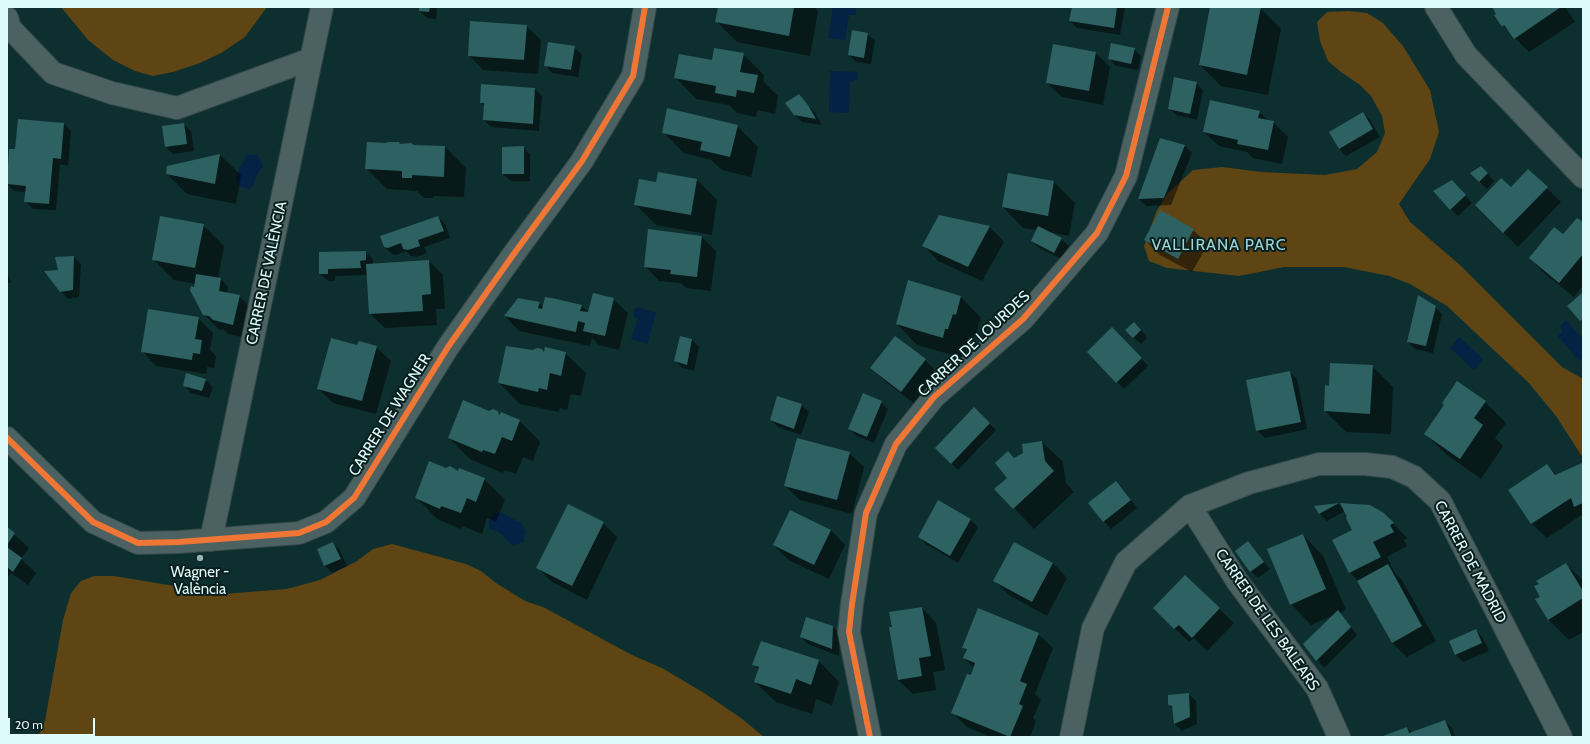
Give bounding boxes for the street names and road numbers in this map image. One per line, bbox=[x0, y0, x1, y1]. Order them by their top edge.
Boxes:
street label: CARRER DE VALÈNCIA bbox=[243, 200, 291, 346]
street label: CARRER DE LOURDES bbox=[914, 287, 1034, 401]
street label: CARRER DE WAGNER bbox=[345, 351, 435, 479]
street label: CARRER DE MADRID bbox=[1430, 498, 1510, 626]
street label: CARRER DE LES BALEARS bbox=[1211, 546, 1323, 694]

